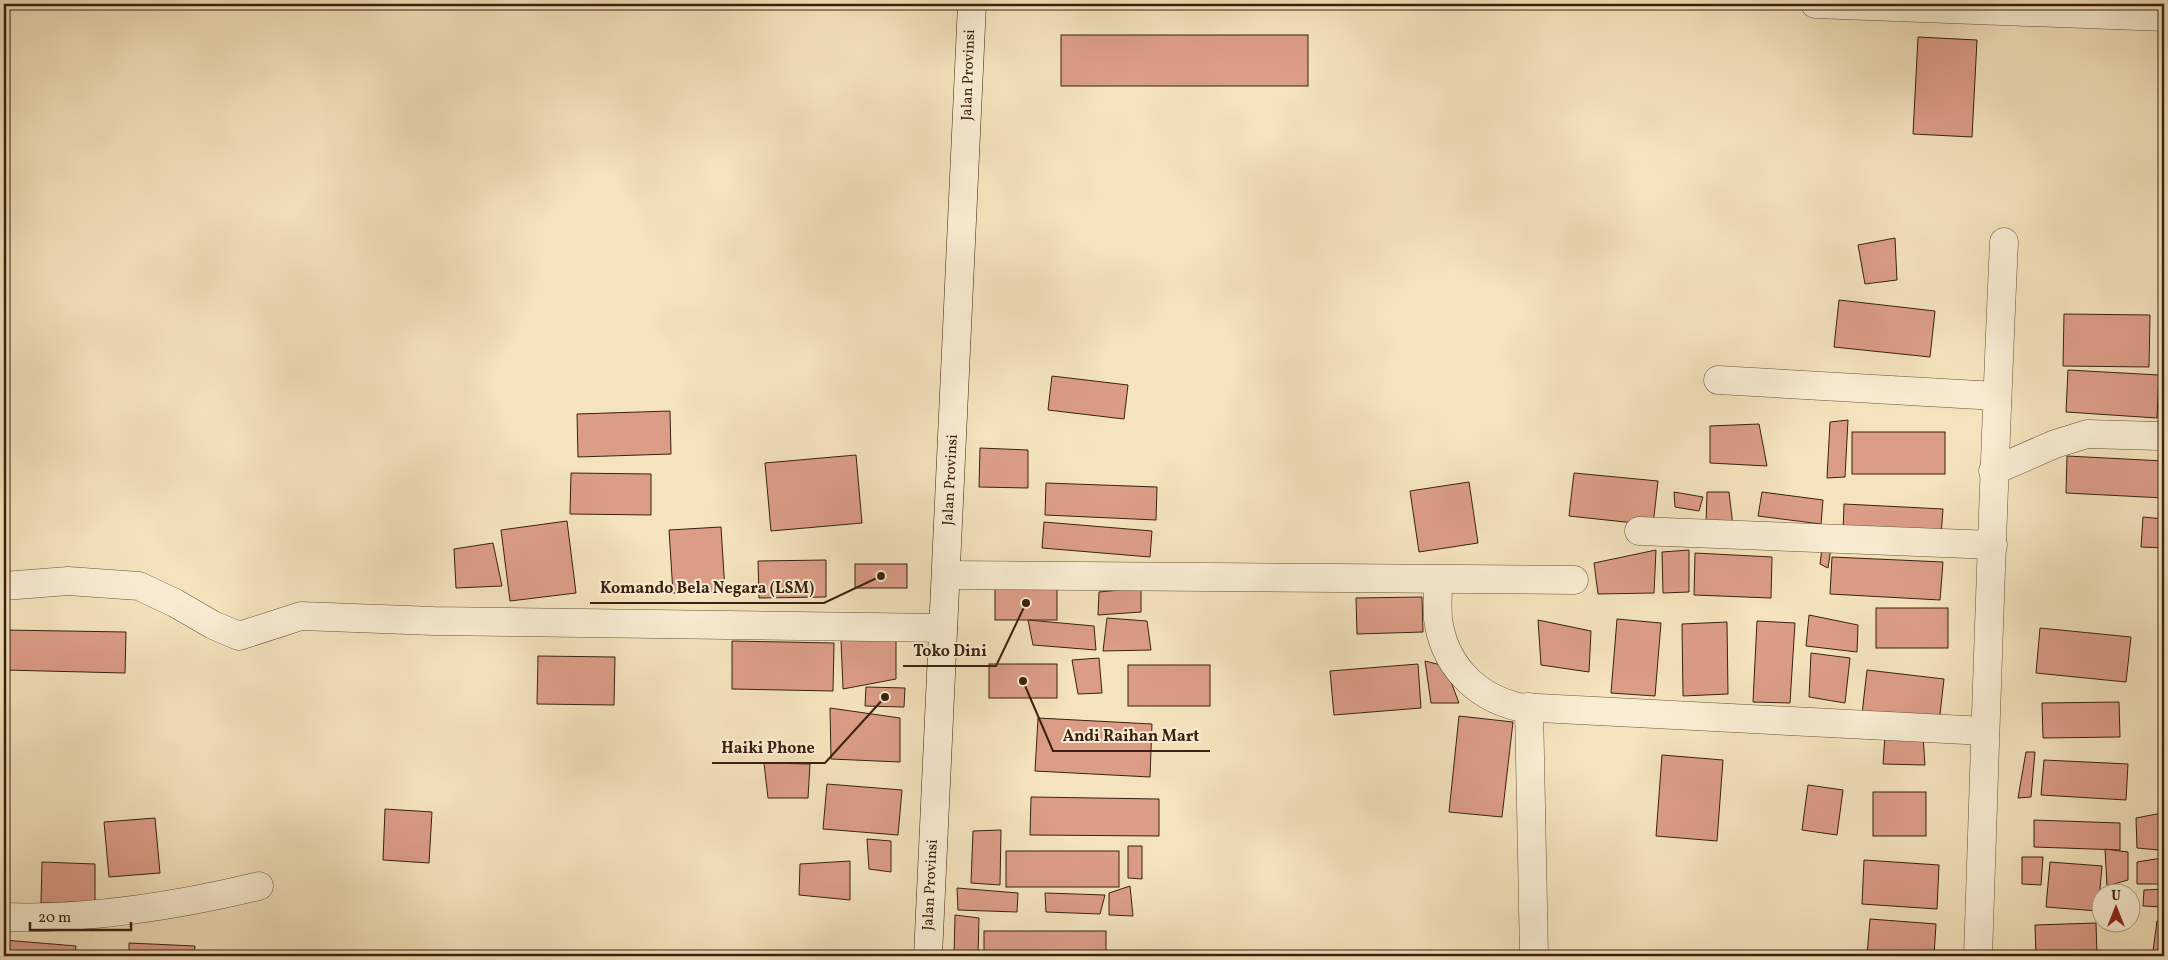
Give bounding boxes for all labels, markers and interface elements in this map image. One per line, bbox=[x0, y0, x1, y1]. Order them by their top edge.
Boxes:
street label: Jalan Provinsi bbox=[957, 29, 981, 121]
street label: Jalan Provinsi bbox=[938, 434, 964, 526]
callout: Komando Bela Negara (LSM) bbox=[590, 572, 824, 603]
text: Komando Bela Negara (LSM) bbox=[600, 578, 814, 600]
callout: Toko Dini bbox=[903, 635, 996, 666]
text: Toko Dini bbox=[913, 641, 987, 663]
callout: Andi Raihan Mart bbox=[1053, 720, 1210, 751]
text: Andi Raihan Mart bbox=[1063, 726, 1199, 748]
callout: Haiki Phone bbox=[712, 732, 825, 763]
text: Haiki Phone bbox=[721, 738, 815, 760]
street label: Jalan Provinsi bbox=[918, 839, 944, 931]
north arrow bbox=[2090, 882, 2140, 932]
text: U bbox=[2111, 887, 2121, 906]
scale bar bbox=[30, 900, 131, 932]
text: 20 m bbox=[38, 908, 71, 929]

